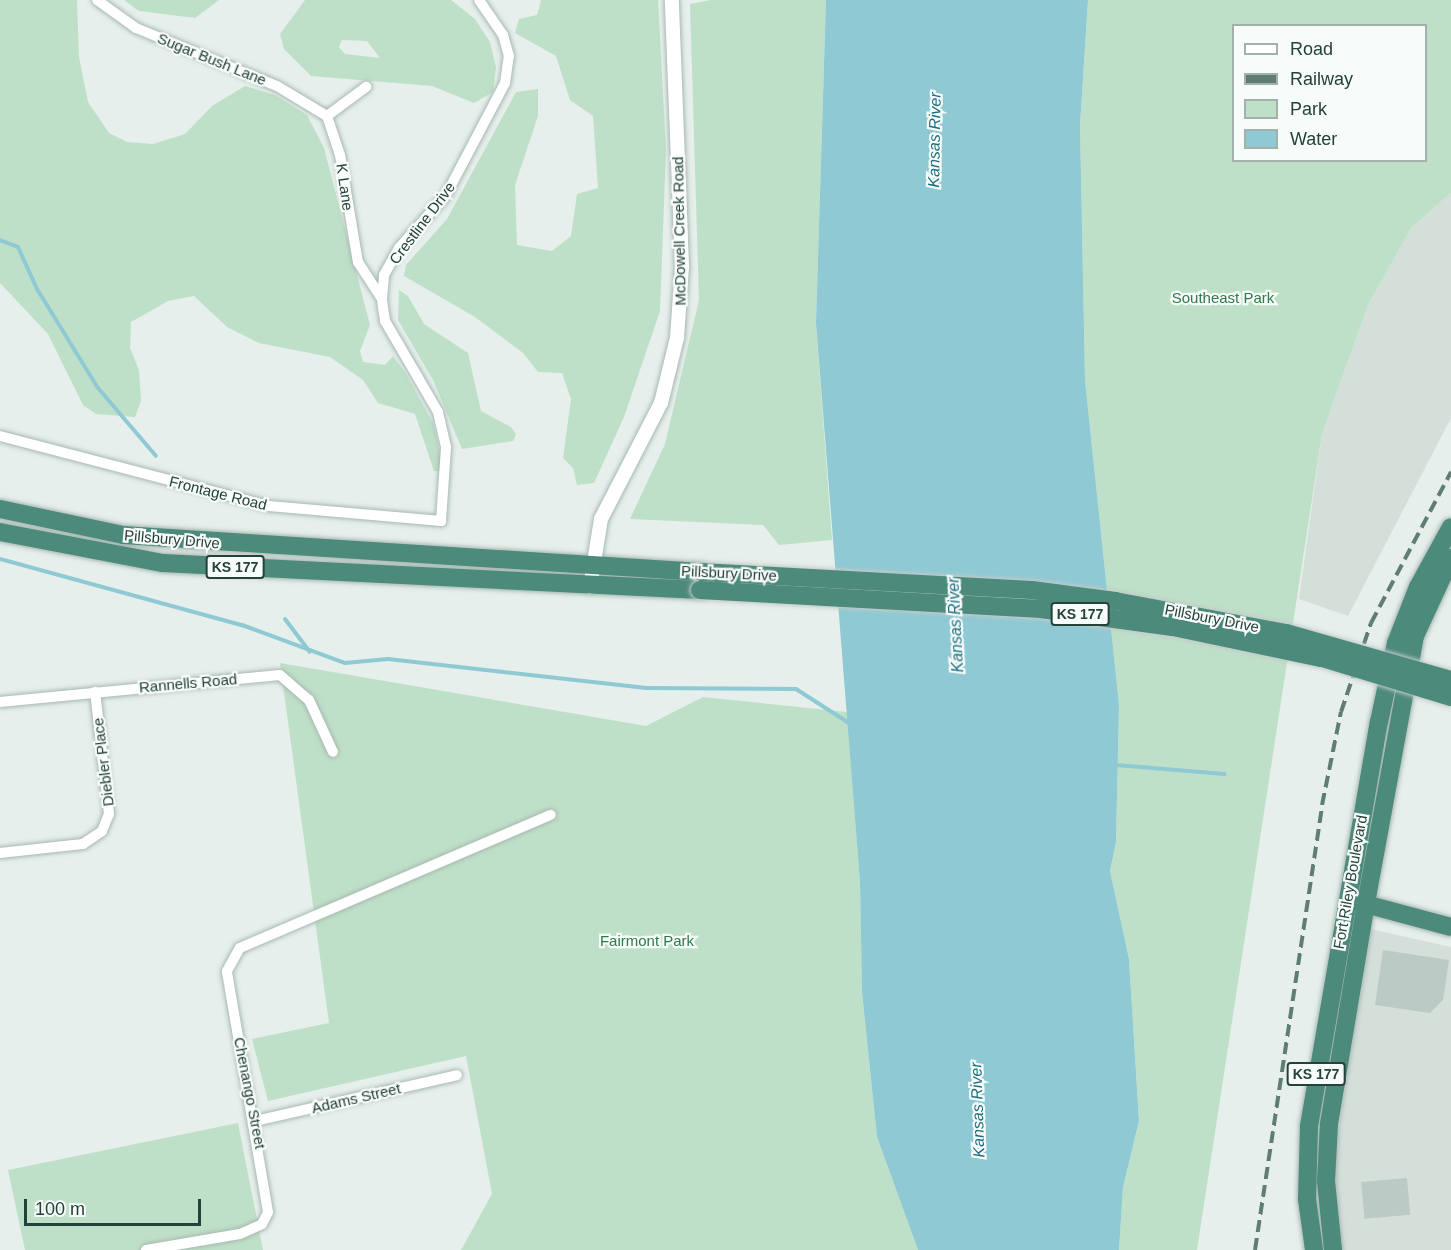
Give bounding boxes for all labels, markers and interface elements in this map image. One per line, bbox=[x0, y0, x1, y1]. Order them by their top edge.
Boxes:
legend bbox=[1232, 24, 1427, 162]
street label: Sugar Bush Lane bbox=[155, 29, 269, 89]
text: Road bbox=[1290, 39, 1333, 59]
text: Railway bbox=[1290, 69, 1353, 89]
water label: Kansas River bbox=[925, 92, 945, 188]
text: Park bbox=[1290, 99, 1327, 119]
text: Water bbox=[1290, 129, 1337, 149]
street label: McDowell Creek Road bbox=[669, 156, 689, 306]
street label: K Lane bbox=[333, 162, 357, 212]
street label: Crestline Drive bbox=[385, 178, 459, 268]
park label: Southeast Park bbox=[1172, 289, 1274, 307]
street label: Frontage Road bbox=[167, 472, 269, 514]
street label: Pillsbury Drive bbox=[123, 526, 221, 552]
road number: KS 177 bbox=[205, 556, 265, 578]
street label: Pillsbury Drive bbox=[681, 562, 777, 584]
water label: Kansas River bbox=[944, 577, 968, 673]
street label: Pillsbury Drive bbox=[1163, 600, 1261, 636]
road number: KS 177 bbox=[1050, 603, 1110, 625]
street label: Rannells Road bbox=[138, 670, 238, 696]
street label: Diebler Place bbox=[89, 717, 117, 807]
street label: Fort Riley Boulevard bbox=[1329, 814, 1371, 950]
park label: Fairmont Park bbox=[600, 932, 694, 950]
street label: Chenango Street bbox=[230, 1036, 270, 1150]
water label: Kansas River bbox=[967, 1062, 989, 1158]
road number: KS 177 bbox=[1286, 1063, 1346, 1085]
street label: Adams Street bbox=[310, 1079, 402, 1117]
scale bar bbox=[27, 1187, 204, 1225]
text: 100 m bbox=[35, 1199, 85, 1219]

